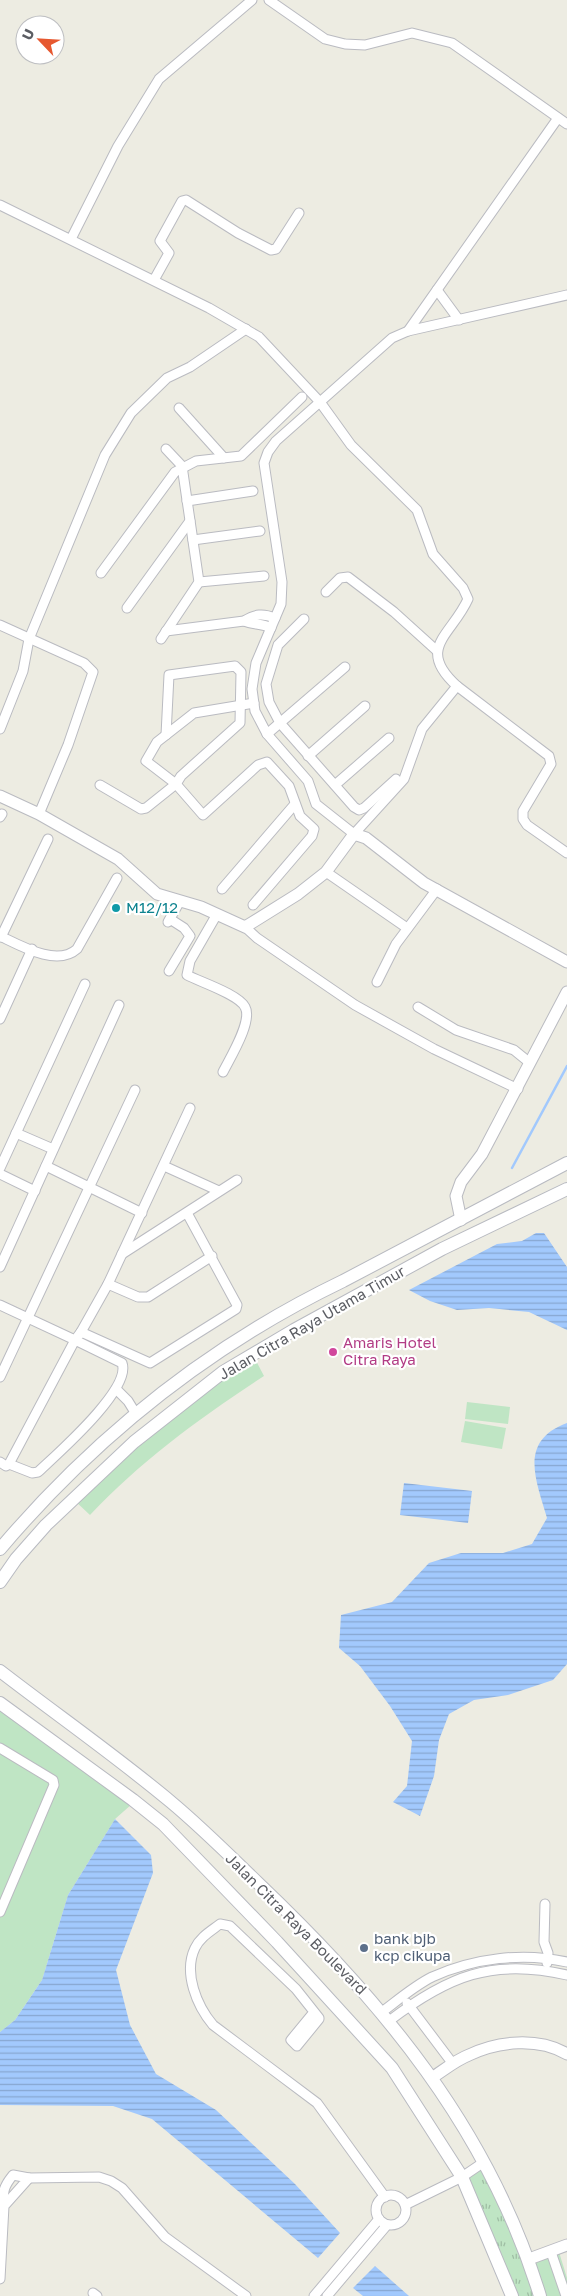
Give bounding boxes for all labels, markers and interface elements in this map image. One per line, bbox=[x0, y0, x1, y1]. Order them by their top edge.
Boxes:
north arrow bbox=[15, 15, 65, 65]
text: U bbox=[18, 26, 38, 43]
place label: M12/12 bbox=[126, 898, 178, 916]
marker: M12/12 bbox=[110, 902, 122, 914]
street label: Jalan Citra Raya Utama Timur bbox=[215, 1261, 408, 1383]
place label: Amaris Hotel Citra Raya bbox=[343, 1333, 436, 1368]
marker: Amaris Hotel Citra Raya bbox=[327, 1346, 339, 1358]
street label: Jalan Citra Raya Boulevard bbox=[222, 1849, 371, 1998]
place label: bank bjb kcp cikupa bbox=[374, 1929, 451, 1964]
marker: bank bjb kcp cikupa bbox=[358, 1942, 370, 1954]

